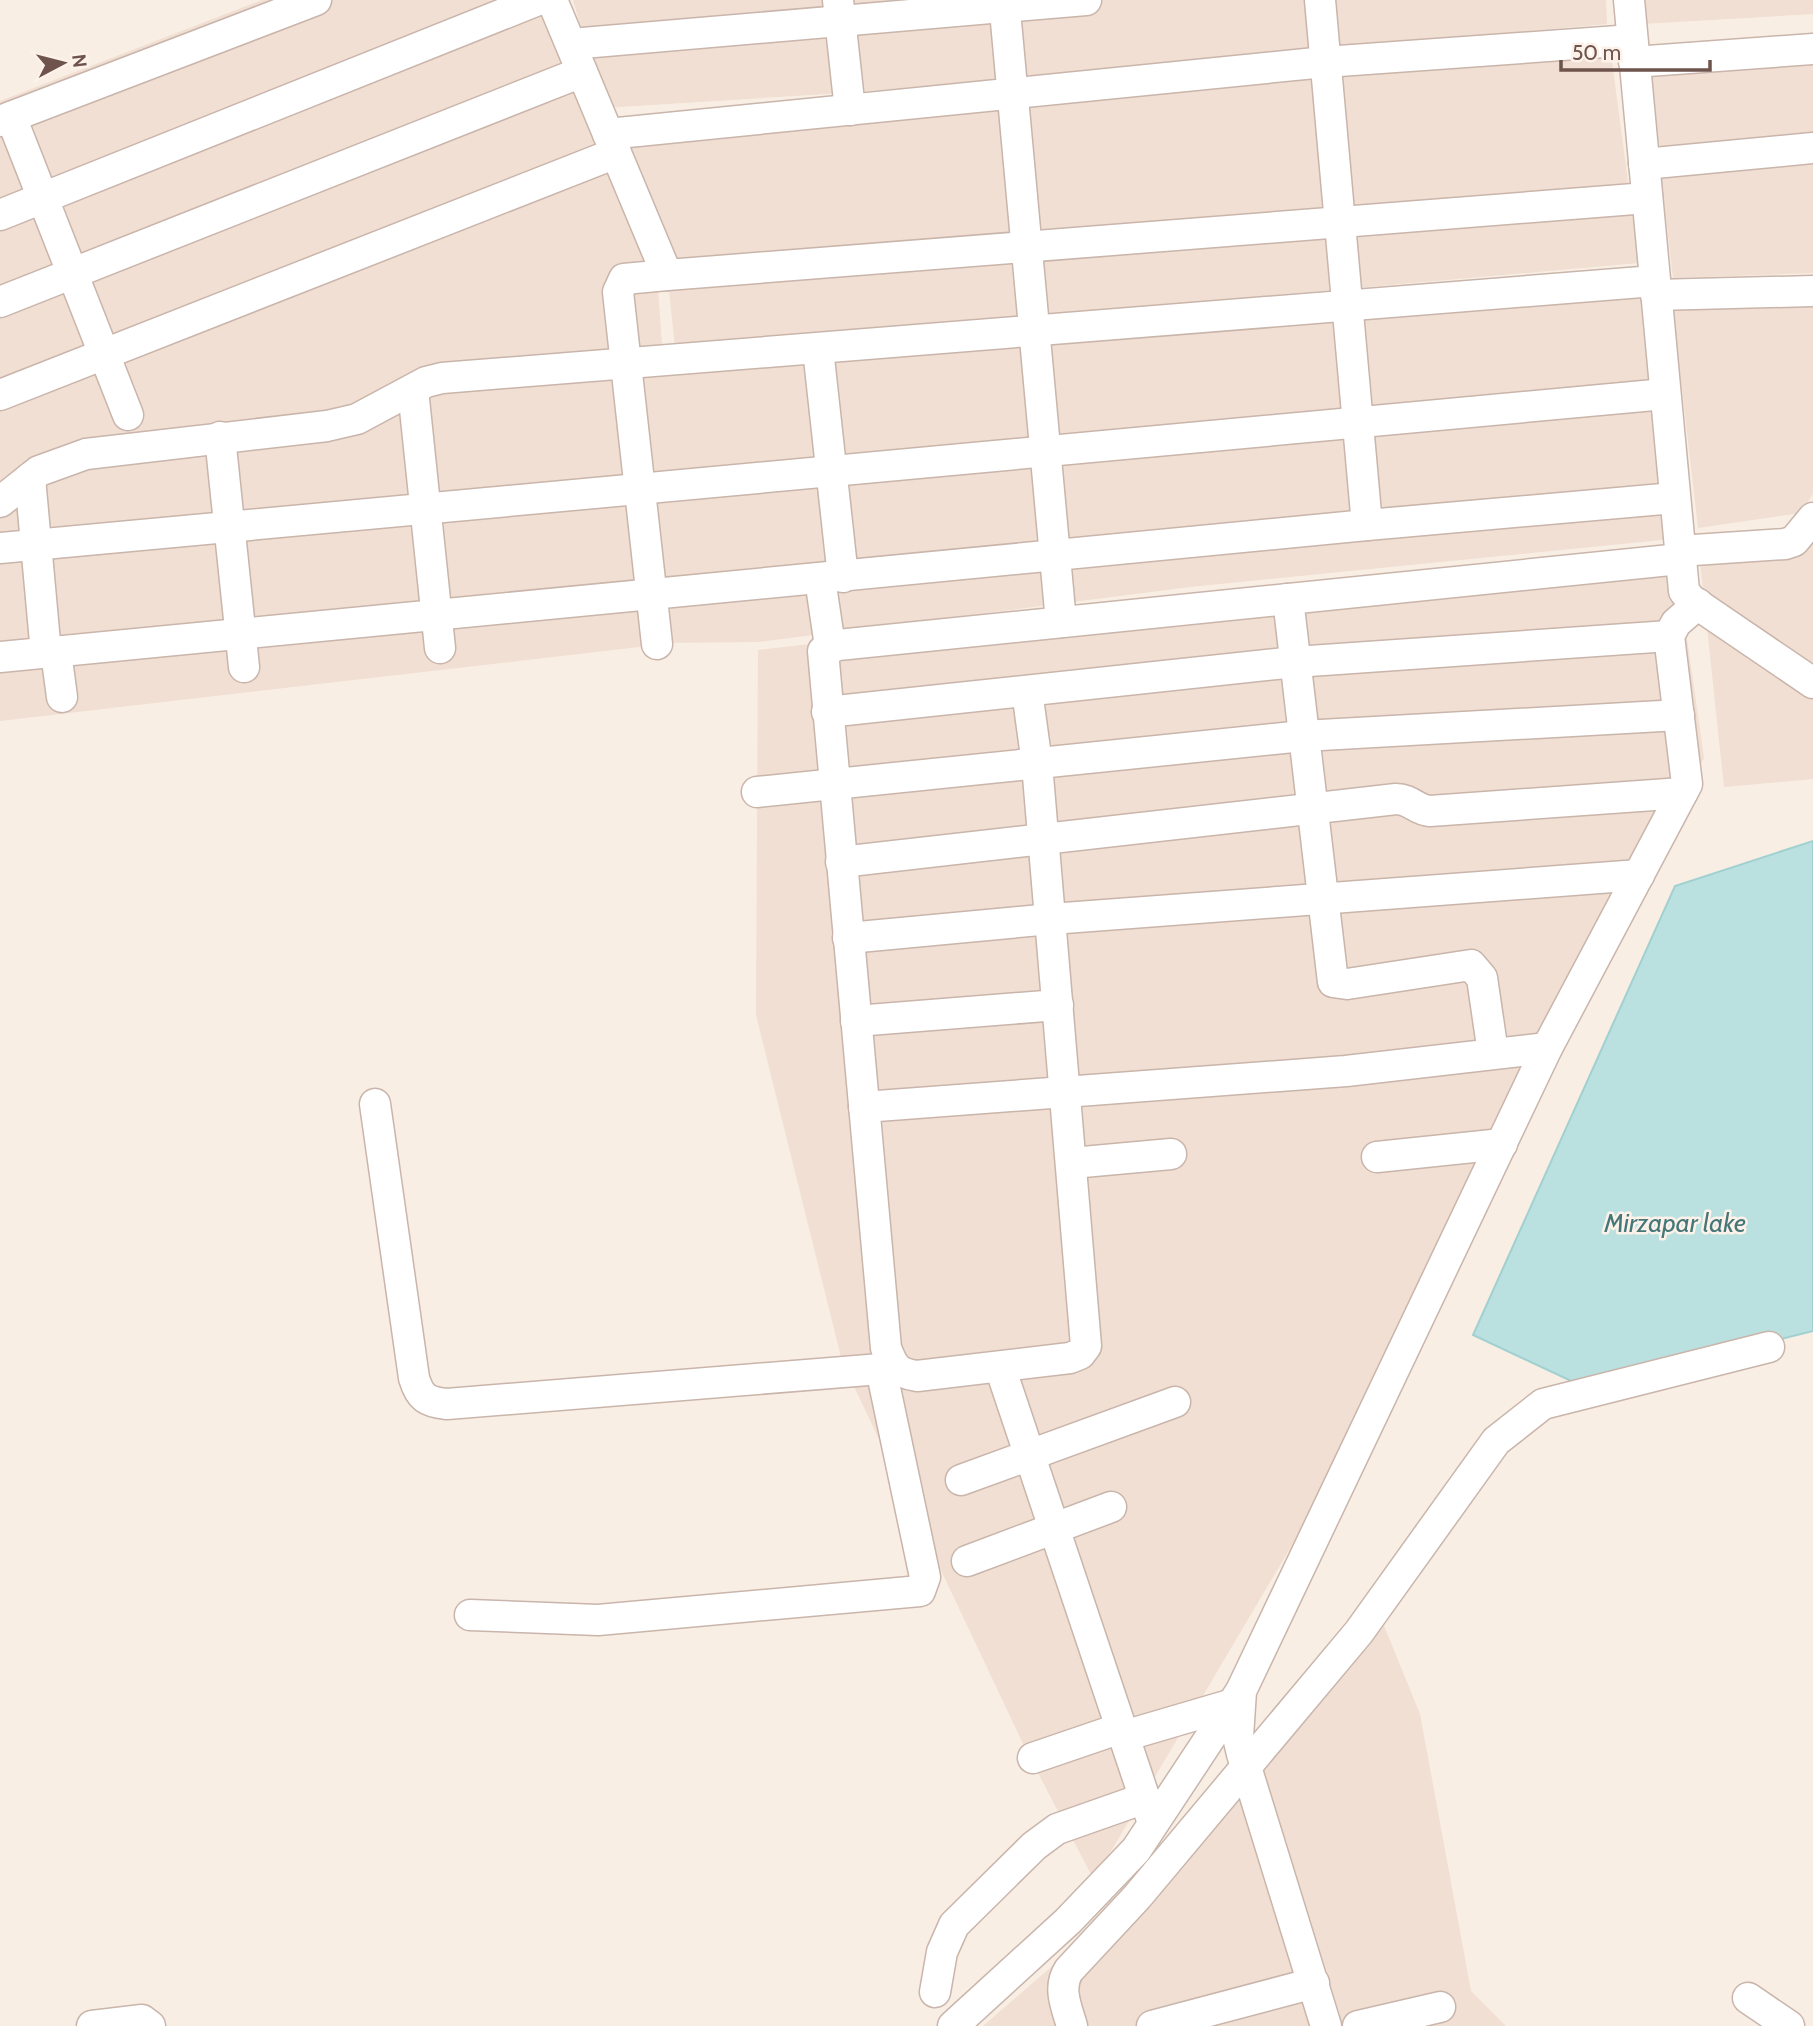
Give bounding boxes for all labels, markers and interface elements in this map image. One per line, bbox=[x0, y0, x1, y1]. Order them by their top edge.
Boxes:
north arrow bbox=[28, 28, 98, 98]
scale bar bbox=[1561, 28, 1710, 72]
text: 50 m bbox=[1572, 40, 1621, 65]
text: N bbox=[67, 53, 92, 69]
water label: Mirzapar lake bbox=[1603, 1207, 1746, 1239]

